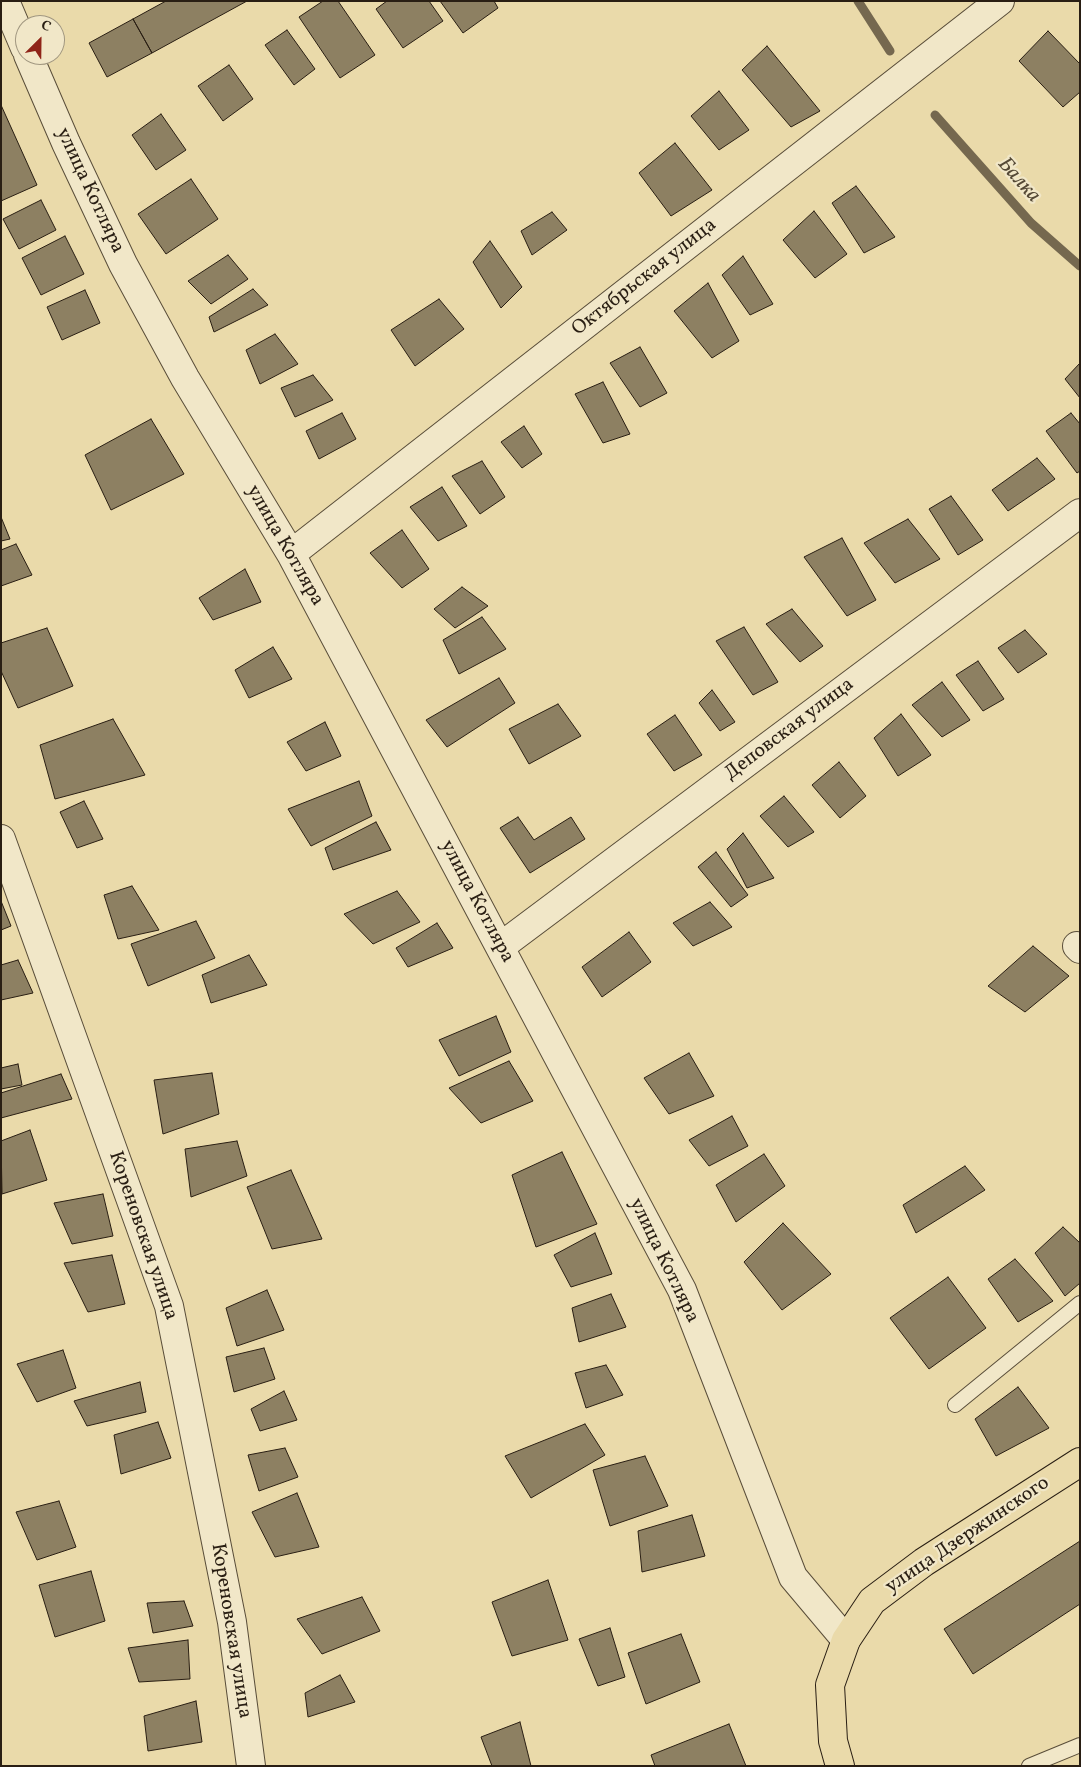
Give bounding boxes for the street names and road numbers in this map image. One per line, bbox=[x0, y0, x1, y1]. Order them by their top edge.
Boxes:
street label: улица Котляра bbox=[49, 124, 129, 258]
street label: Октябрьская улица bbox=[568, 214, 722, 342]
street label: улица Котляра bbox=[240, 481, 328, 611]
street label: Деповская улица bbox=[720, 673, 860, 787]
street label: улица Котляра bbox=[434, 836, 518, 968]
street label: Кореновская улица bbox=[102, 1148, 182, 1324]
street label: улица Котляра bbox=[622, 1195, 704, 1327]
street label: улица Дзержинского bbox=[881, 1472, 1055, 1600]
street label: Кореновская улица bbox=[204, 1542, 256, 1720]

